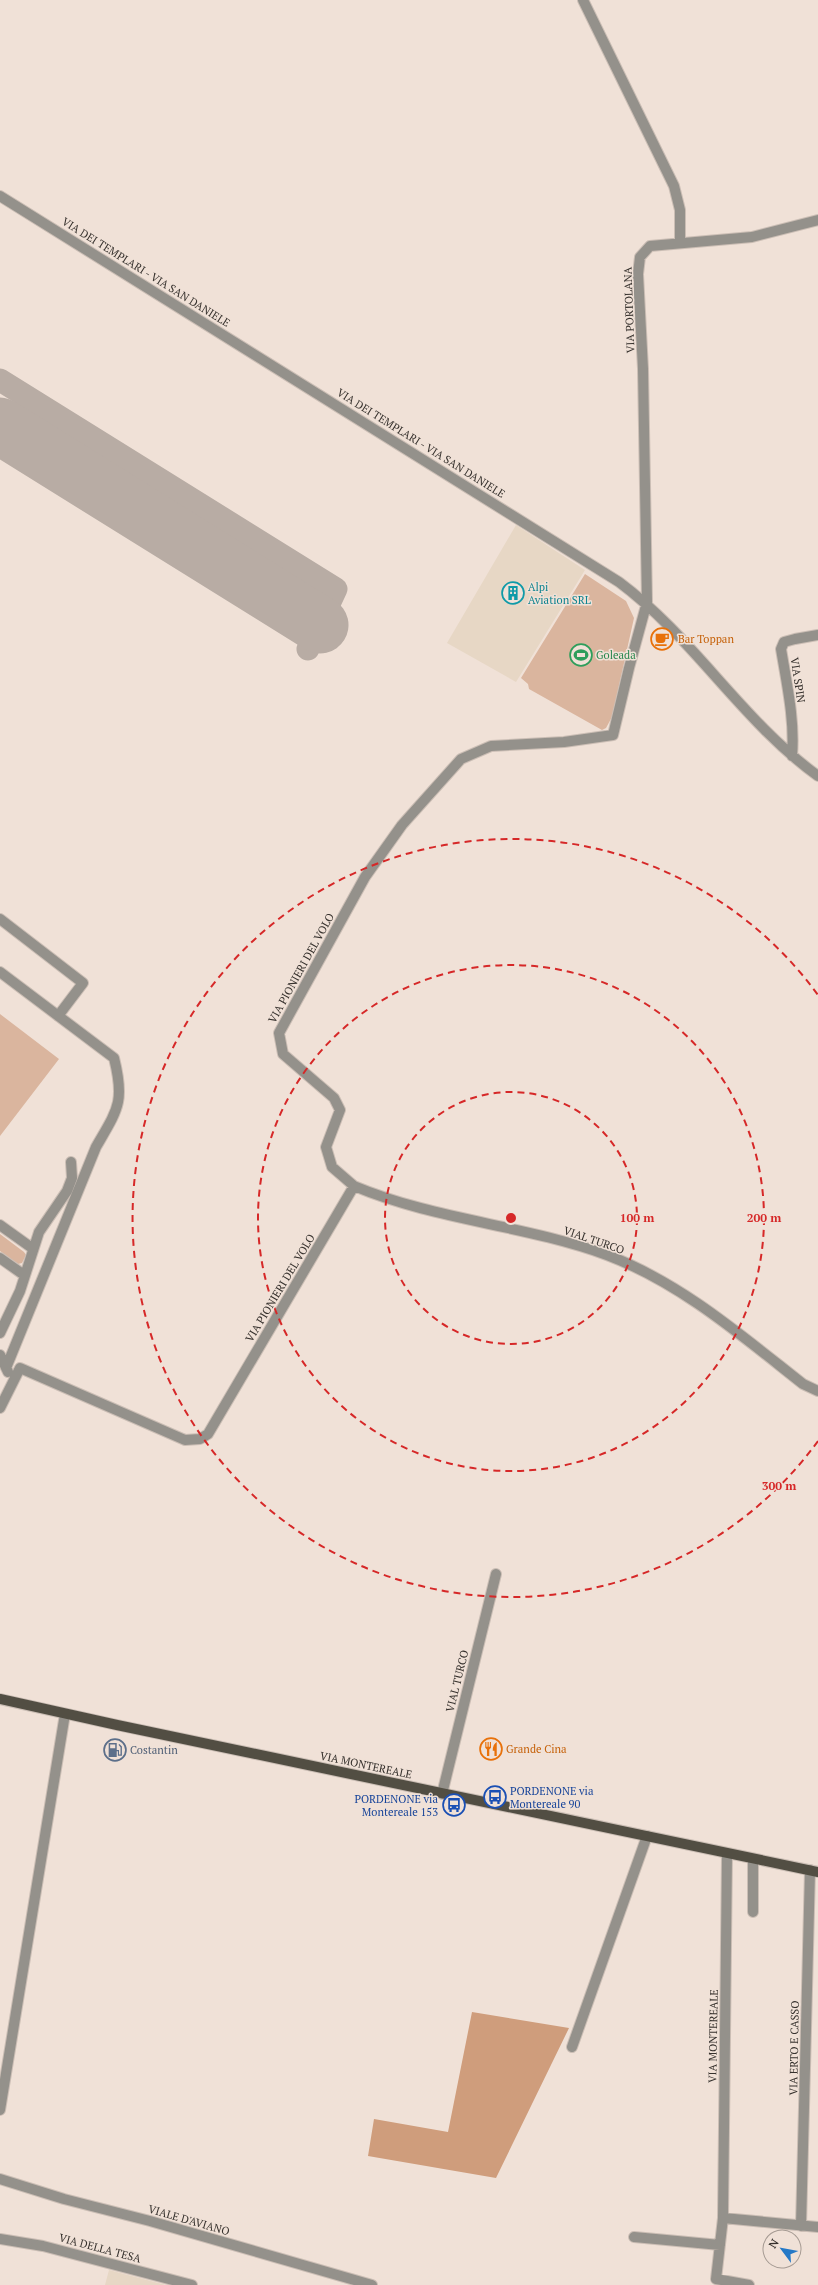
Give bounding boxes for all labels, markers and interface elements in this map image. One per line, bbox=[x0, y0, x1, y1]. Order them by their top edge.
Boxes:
street label: VIA DEI TEMPLARI - VIA SAN DANIELE bbox=[59, 214, 233, 330]
street label: VIA PORTOLANA bbox=[620, 266, 637, 353]
street label: VIA DEI TEMPLARI - VIA SAN DANIELE bbox=[334, 385, 508, 501]
building icon: Alpi Aviation SRL bbox=[500, 580, 526, 606]
place label: Alpi Aviation SRL bbox=[528, 580, 591, 607]
cafe icon: Bar Toppan bbox=[649, 626, 675, 652]
place label: Bar Toppan bbox=[678, 632, 734, 646]
sports icon: Goleada bbox=[568, 642, 594, 668]
place label: Goleada bbox=[596, 648, 636, 662]
street label: VIA SPIN bbox=[788, 656, 808, 704]
street label: VIA PIONIERI DEL VOLO bbox=[265, 911, 337, 1025]
text: 100 m bbox=[620, 1210, 654, 1225]
text: 200 m bbox=[747, 1210, 781, 1225]
centre of rings bbox=[504, 1211, 518, 1225]
street label: VIAL TURCO bbox=[562, 1223, 626, 1257]
street label: VIA PIONIERI DEL VOLO bbox=[242, 1231, 318, 1345]
text: 300 m bbox=[762, 1478, 796, 1493]
street label: VIAL TURCO bbox=[443, 1649, 471, 1713]
restaurant icon: Grande Cina bbox=[478, 1736, 504, 1762]
fuel station icon: Costantin bbox=[102, 1737, 128, 1763]
place label: Grande Cina bbox=[506, 1742, 567, 1756]
place label: Costantin bbox=[130, 1743, 178, 1757]
street label: VIA MONTEREALE bbox=[319, 1748, 413, 1782]
bus stop icon: PORDENONE via Montereale 90 bbox=[482, 1784, 508, 1810]
place label: PORDENONE via Montereale 90 bbox=[510, 1784, 594, 1811]
place label: PORDENONE via Montereale 153 bbox=[355, 1792, 438, 1819]
bus stop icon: PORDENONE via Montereale 153 bbox=[441, 1792, 467, 1818]
street label: VIA MONTEREALE bbox=[705, 1989, 721, 2083]
street label: VIA ERTO E CASSO bbox=[786, 2000, 802, 2096]
street label: VIALE D'AVIANO bbox=[147, 2202, 231, 2238]
north arrow bbox=[762, 2229, 802, 2269]
street label: VIA DELLA TESA bbox=[57, 2230, 143, 2266]
text: N bbox=[765, 2236, 782, 2251]

